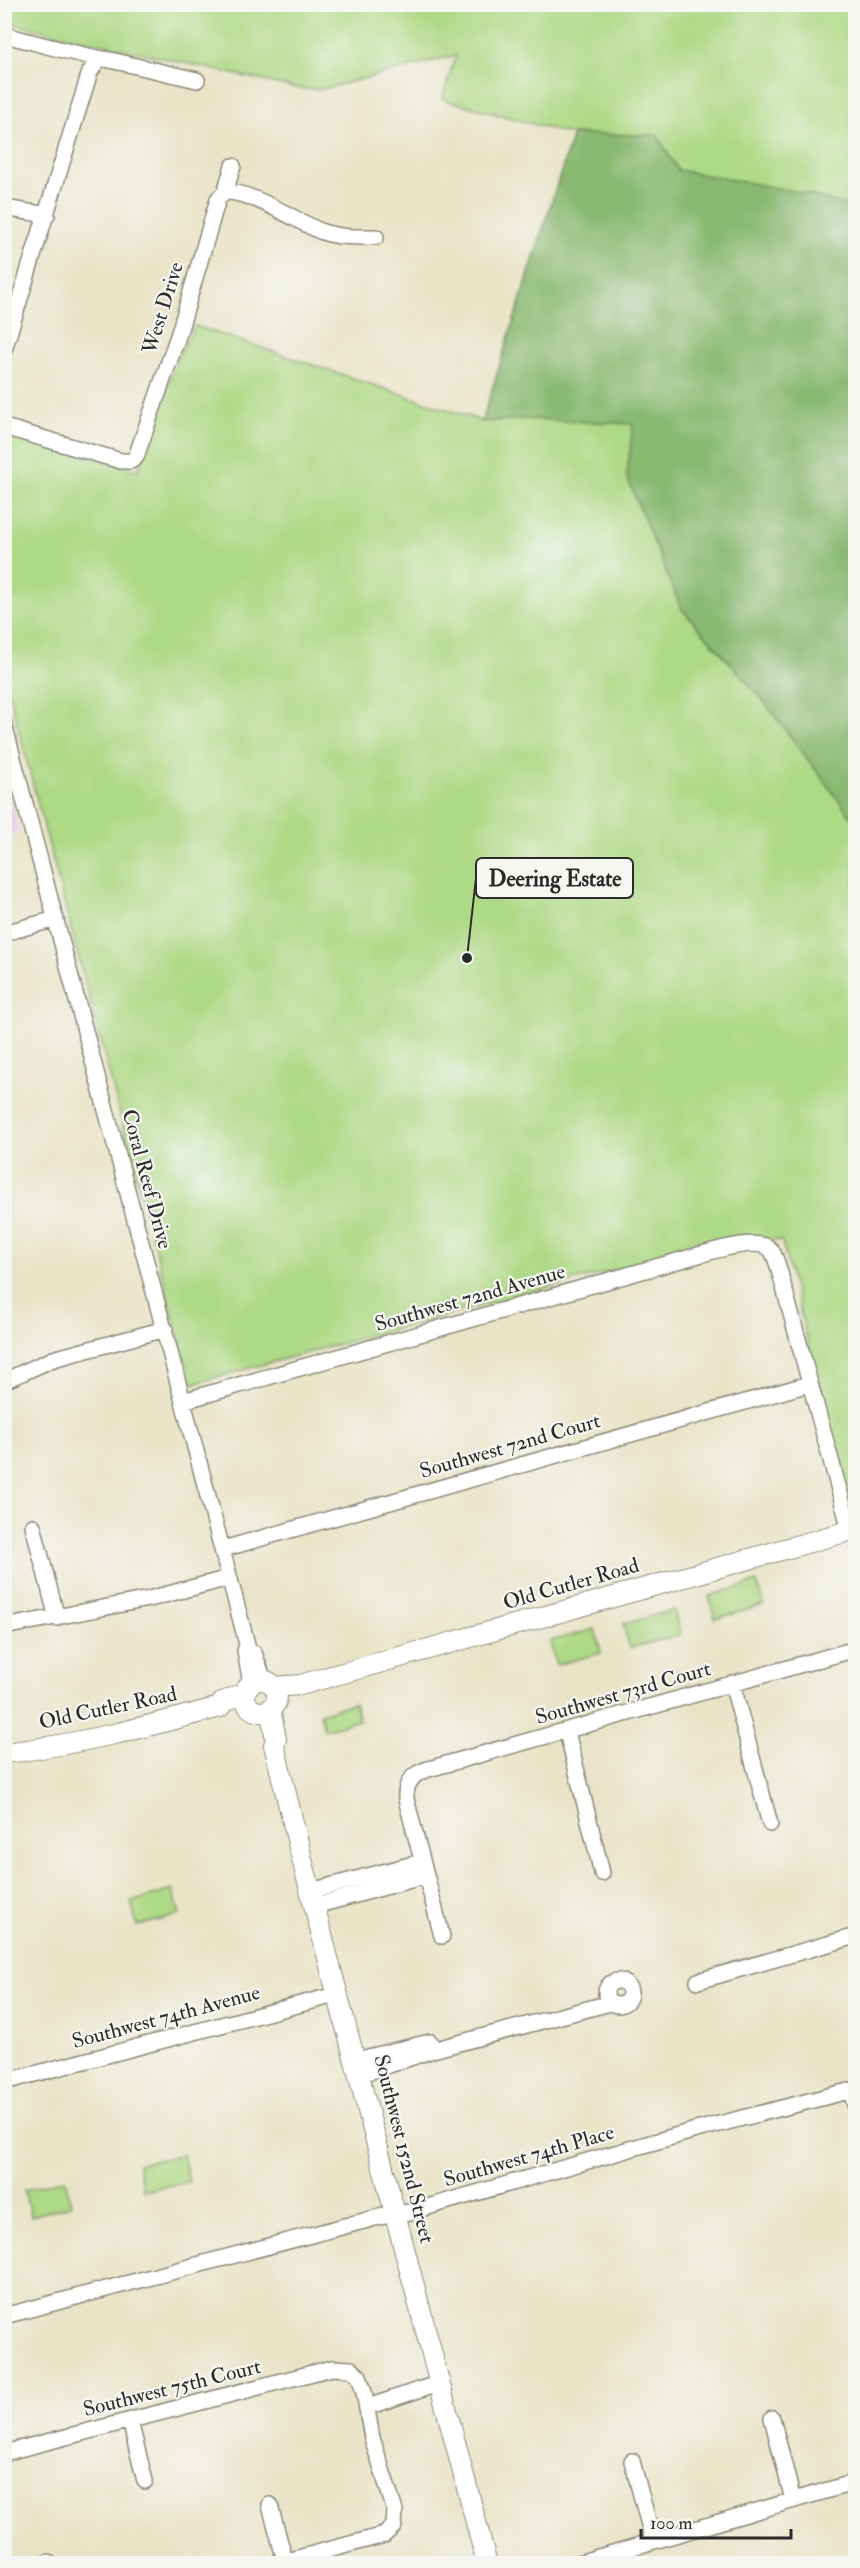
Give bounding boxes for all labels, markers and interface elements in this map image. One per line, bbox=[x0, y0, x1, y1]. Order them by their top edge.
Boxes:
street label: West Drive bbox=[136, 259, 190, 358]
callout: Deering Estate bbox=[476, 858, 633, 898]
text: Deering Estate bbox=[488, 865, 622, 894]
street label: Coral Reef Drive bbox=[115, 1106, 179, 1252]
street label: Southwest 72nd Avenue bbox=[372, 1258, 569, 1338]
street label: Southwest 72nd Court bbox=[416, 1407, 604, 1485]
street label: Old Cutler Road bbox=[500, 1552, 643, 1616]
street label: Southwest 73rd Court bbox=[532, 1655, 714, 1731]
street label: Old Cutler Road bbox=[37, 1680, 180, 1736]
street label: Southwest 74th Avenue bbox=[69, 1979, 263, 2055]
street label: Southwest 152nd Street bbox=[367, 2052, 441, 2246]
street label: Southwest 74th Place bbox=[441, 2119, 618, 2193]
street label: Southwest 75th Court bbox=[80, 2353, 264, 2423]
scale bar bbox=[641, 2502, 791, 2540]
text: 100 m bbox=[650, 2512, 693, 2535]

